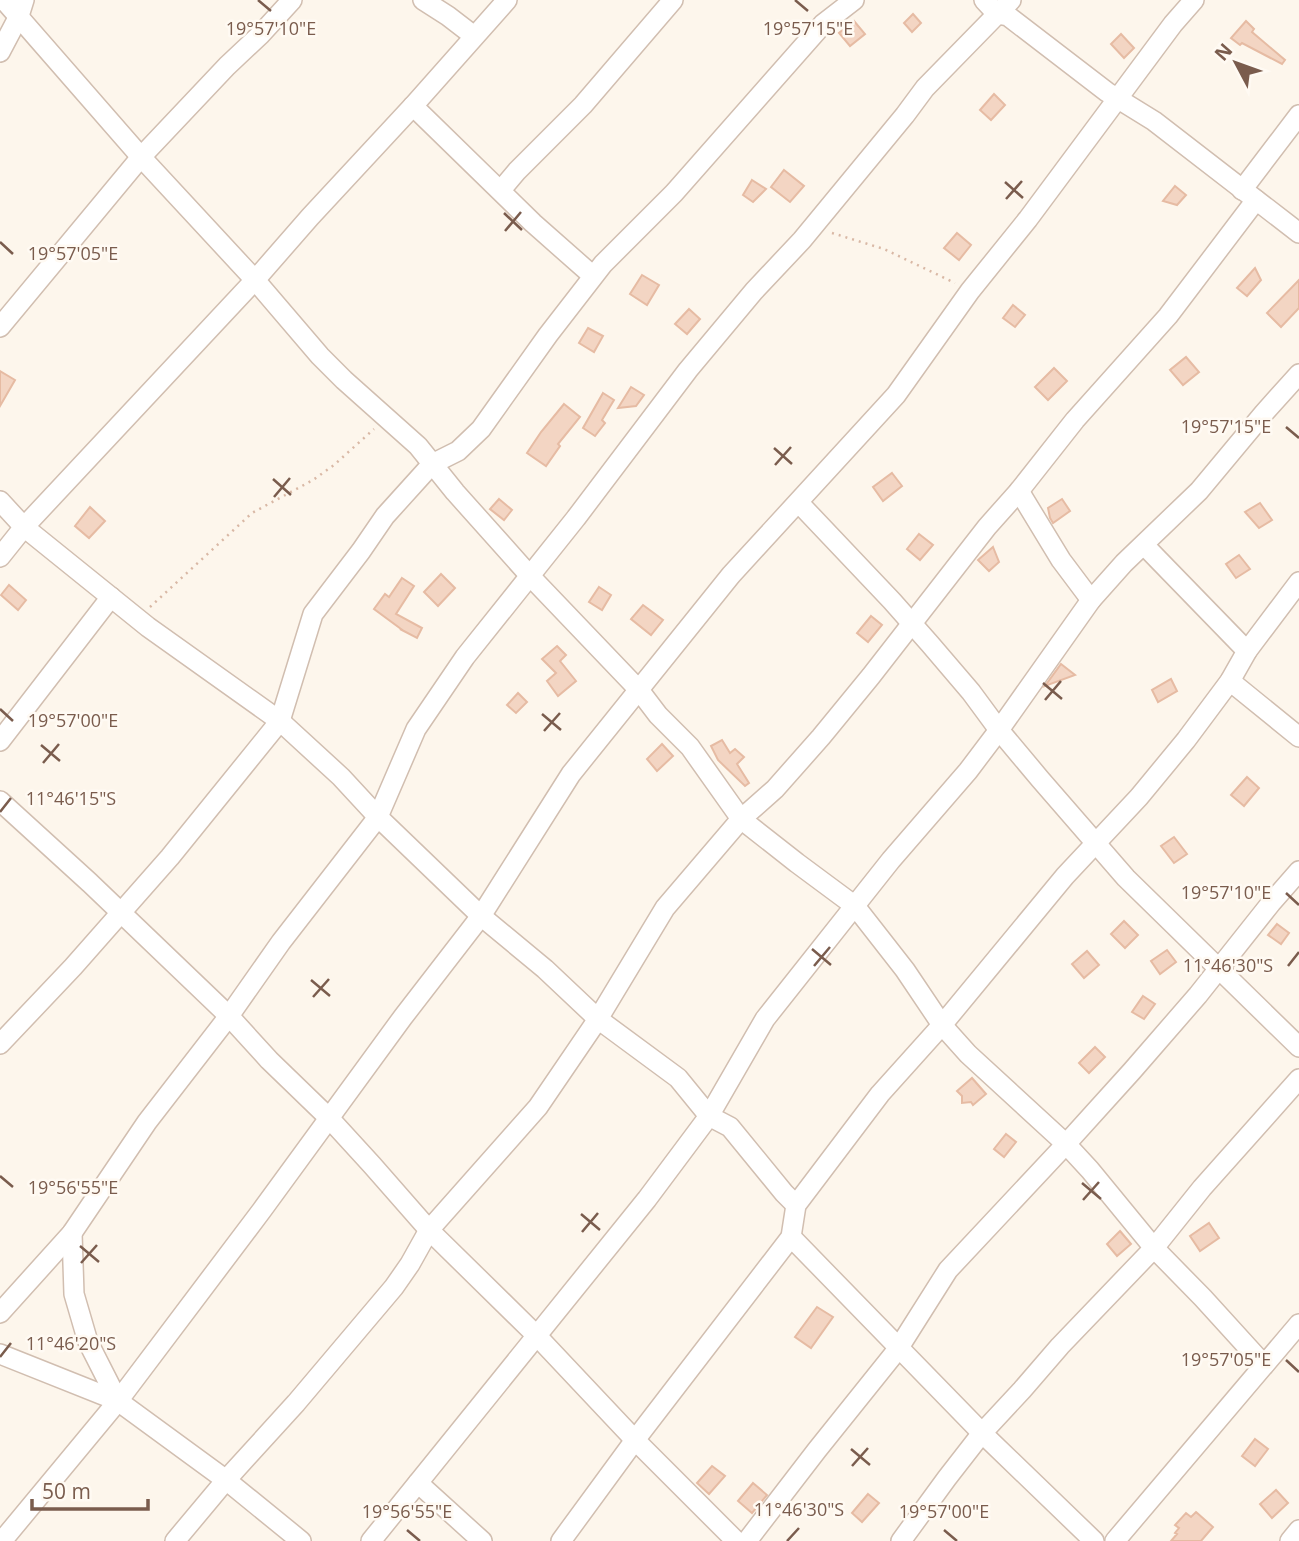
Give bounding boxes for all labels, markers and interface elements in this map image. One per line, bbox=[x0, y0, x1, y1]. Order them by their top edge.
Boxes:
text: 19°57'10"E bbox=[226, 16, 316, 40]
text: 19°57'15"E bbox=[763, 16, 853, 40]
north arrow bbox=[1201, 28, 1271, 98]
text: N bbox=[1208, 37, 1238, 66]
text: 19°57'05"E bbox=[28, 241, 118, 265]
text: 19°57'15"E bbox=[1181, 414, 1271, 438]
text: 19°57'00"E bbox=[28, 708, 118, 732]
text: 11°46'15"S bbox=[26, 786, 116, 810]
text: 19°57'10"E bbox=[1181, 880, 1271, 904]
text: 11°46'30"S bbox=[1183, 953, 1273, 977]
text: 19°56'55"E bbox=[28, 1175, 118, 1199]
text: 11°46'20"S bbox=[26, 1331, 116, 1355]
text: 19°57'05"E bbox=[1181, 1347, 1271, 1371]
scale bar bbox=[32, 1468, 147, 1512]
text: 50 m bbox=[42, 1477, 91, 1505]
text: 11°46'30"S bbox=[754, 1497, 844, 1521]
text: 19°56'55"E bbox=[362, 1499, 452, 1523]
text: 19°57'00"E bbox=[899, 1499, 989, 1523]

